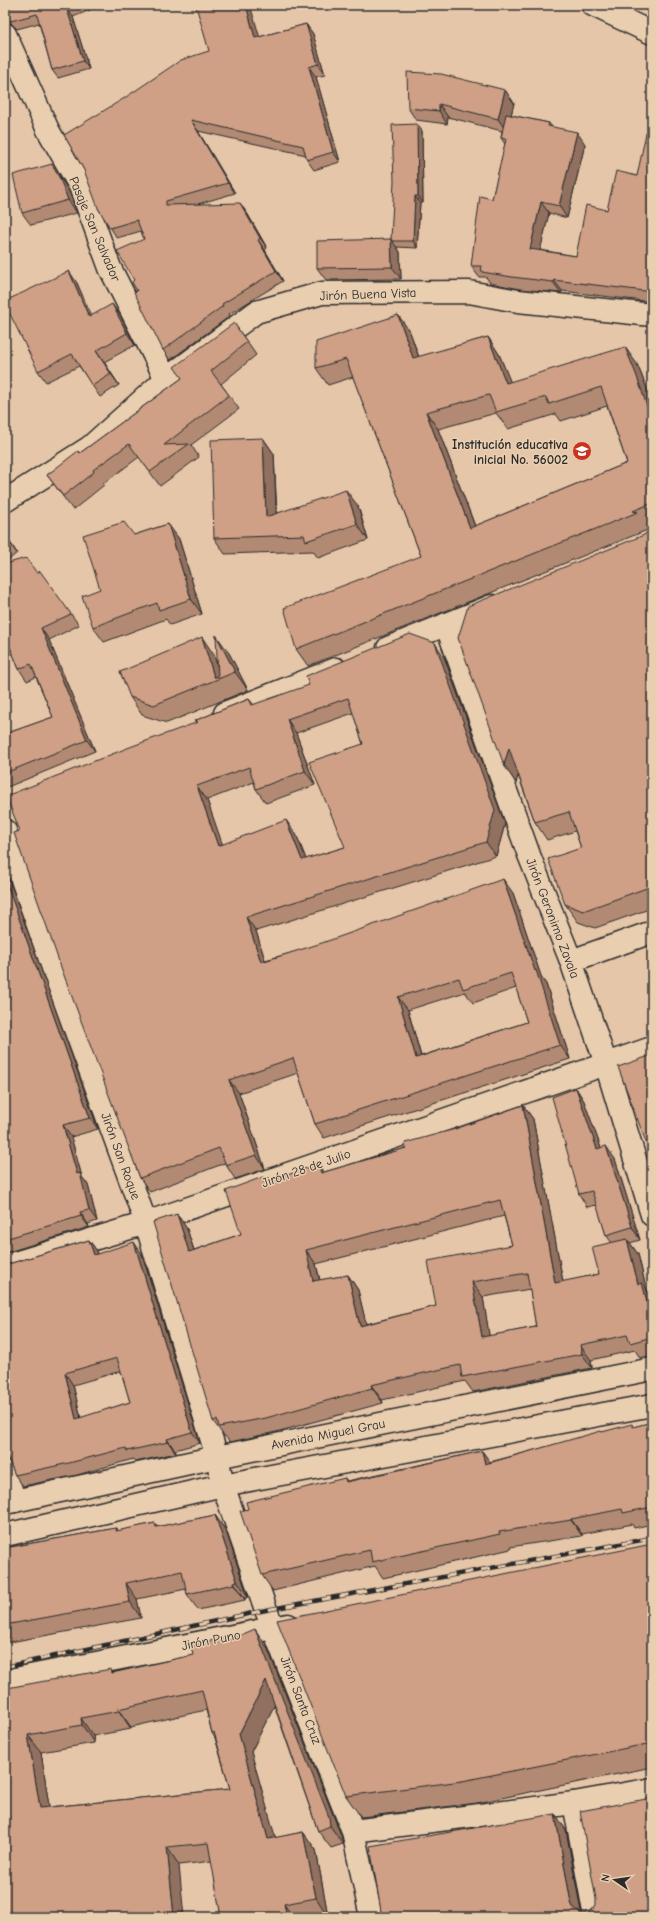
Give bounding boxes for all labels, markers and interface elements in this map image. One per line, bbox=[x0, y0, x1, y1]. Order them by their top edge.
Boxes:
street label: Pasaje San Salvador bbox=[66, 174, 124, 284]
street label: Jirón Buena Vista bbox=[319, 285, 417, 303]
place label: Institución educativa inicial No. 56002 bbox=[452, 437, 568, 467]
school or university icon: Institución educativa inicial No. 56002 bbox=[571, 440, 593, 462]
street label: Jirón Geronimo Zavala bbox=[523, 856, 583, 980]
street label: Jirón San Roque bbox=[98, 1110, 144, 1202]
street label: Jirón 28 de Julio bbox=[260, 1146, 352, 1190]
street label: Avenida Miguel Grau bbox=[270, 1416, 386, 1452]
street label: Jirón Puno bbox=[180, 1627, 242, 1653]
street label: Jirón Santa Cruz bbox=[277, 1654, 325, 1746]
north arrow bbox=[595, 1860, 635, 1900]
text: N bbox=[599, 1873, 613, 1883]

